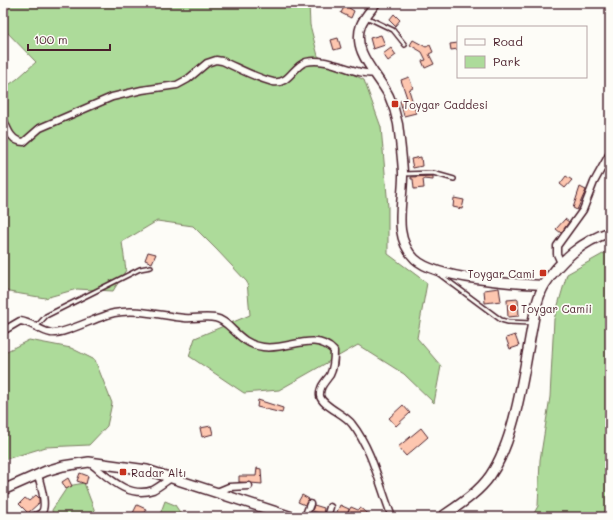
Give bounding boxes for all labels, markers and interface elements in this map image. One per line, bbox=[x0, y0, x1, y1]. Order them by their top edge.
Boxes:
scale bar bbox=[28, 26, 110, 52]
legend bbox=[457, 26, 587, 78]
text: 100 m bbox=[34, 31, 68, 47]
text: Road bbox=[493, 33, 523, 49]
text: Park bbox=[493, 53, 520, 69]
place label: Toygar Caddesi bbox=[403, 97, 488, 112]
marker: Toygar Caddesi bbox=[390, 99, 400, 109]
place label: Toygar Cami bbox=[467, 266, 535, 281]
marker: Toygar Cami bbox=[538, 268, 548, 278]
place label: Toygar Camii bbox=[521, 301, 592, 316]
marker: Toygar Camii bbox=[508, 303, 518, 313]
place label: Radar Altı bbox=[131, 465, 186, 480]
marker: Radar Altı bbox=[118, 467, 128, 477]

